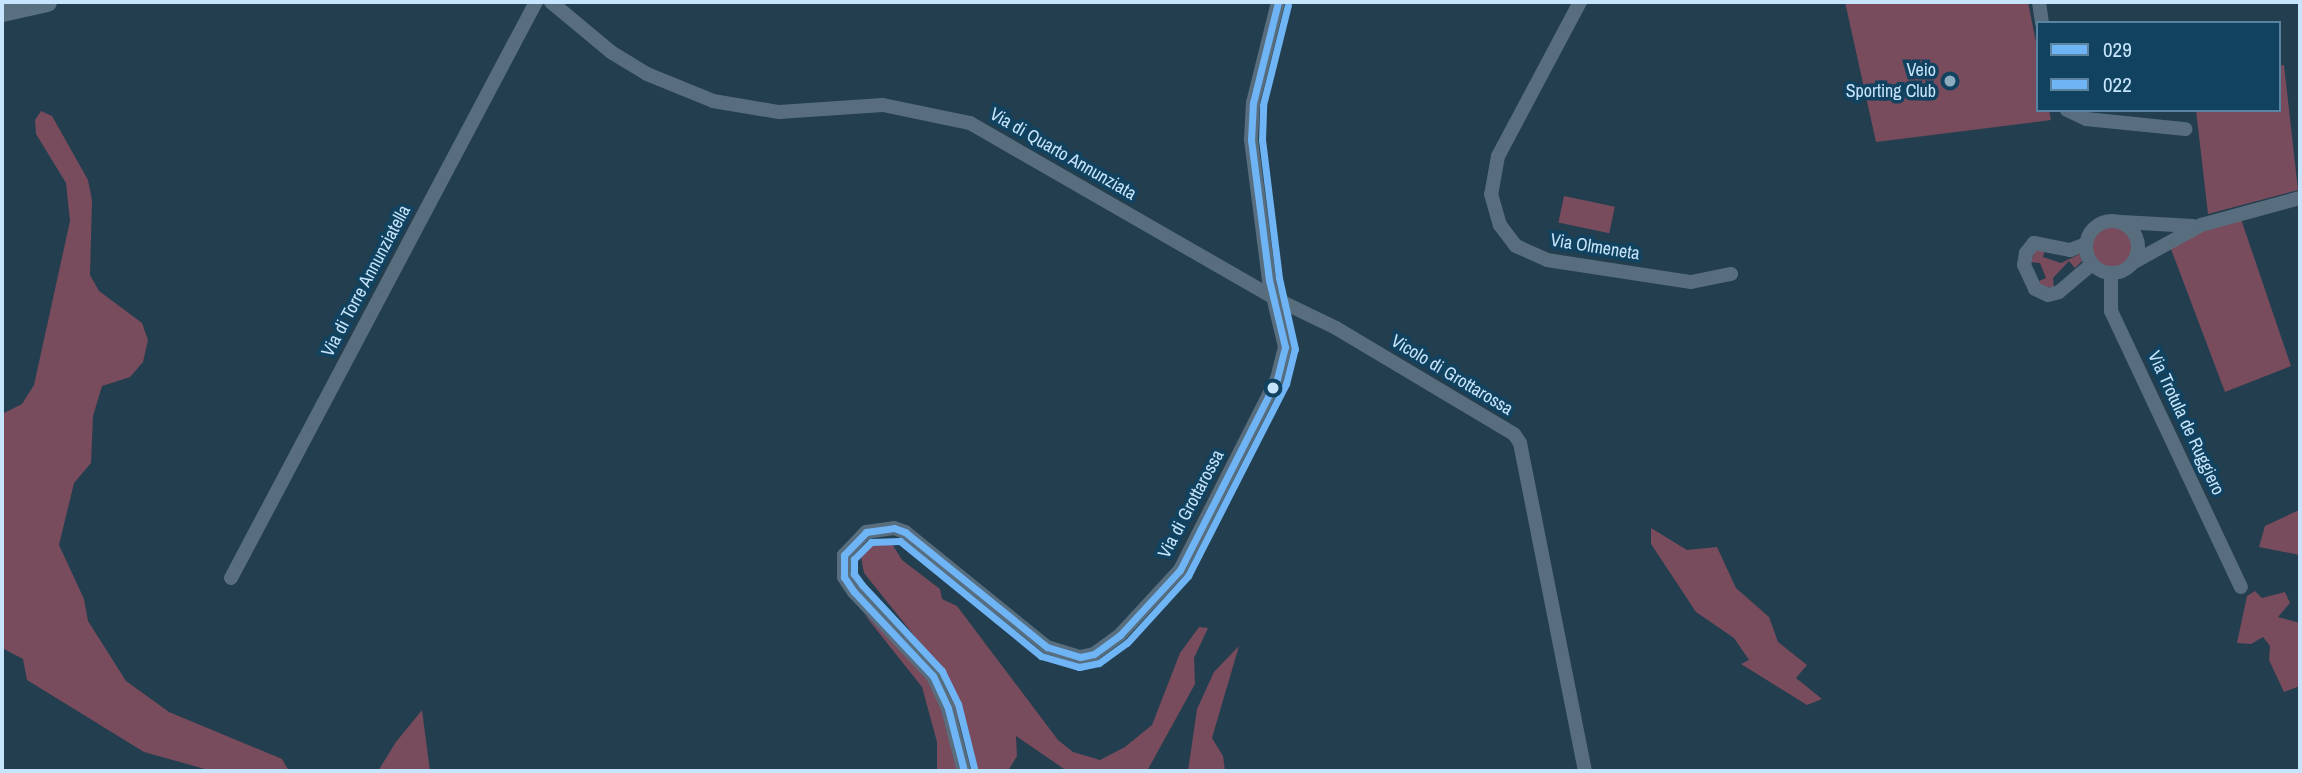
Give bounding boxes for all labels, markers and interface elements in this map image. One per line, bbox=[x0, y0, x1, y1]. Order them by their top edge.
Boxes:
legend bbox=[2036, 21, 2281, 112]
text: 029 bbox=[2103, 35, 2132, 64]
place label: Veio Sporting Club bbox=[1846, 60, 1936, 102]
text: 022 bbox=[2103, 70, 2132, 99]
marker: Veio Sporting Club bbox=[1942, 73, 1958, 89]
street label: Via di Quarto Annunziata bbox=[986, 103, 1140, 205]
street label: Via di Torre Annunziatella bbox=[317, 201, 415, 361]
street label: Via Olmeneta bbox=[1549, 229, 1641, 265]
street label: Vicolo di Grottarossa bbox=[1387, 330, 1517, 420]
street label: Via Trotula de Ruggiero bbox=[2143, 347, 2229, 499]
unlabelled marker bbox=[1266, 381, 1280, 395]
street label: Via di Grottarossa bbox=[1153, 446, 1229, 562]

